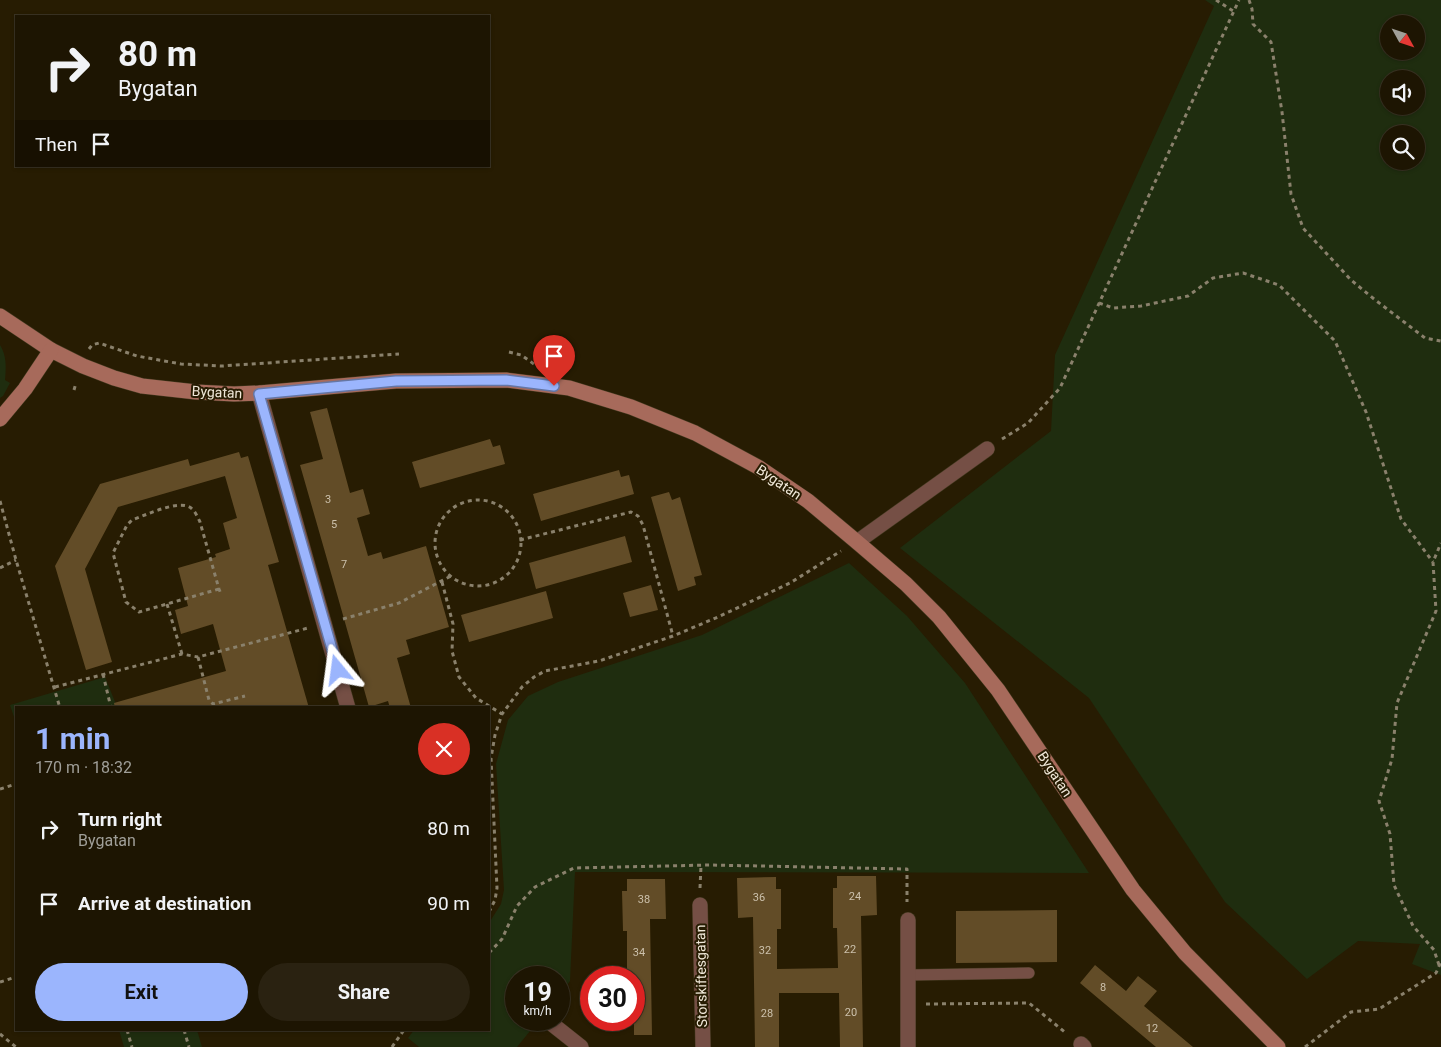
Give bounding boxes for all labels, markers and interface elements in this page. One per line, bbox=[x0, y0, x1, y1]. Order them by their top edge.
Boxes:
north arrow bbox=[1380, 15, 1425, 60]
map controls bbox=[1380, 15, 1425, 170]
text: 80 m bbox=[118, 34, 197, 75]
icon: right bbox=[35, 35, 100, 100]
button: sound bbox=[1380, 70, 1425, 115]
text: Bygatan bbox=[118, 76, 198, 101]
button: search bbox=[1380, 125, 1425, 170]
icon: arrive bbox=[87, 130, 115, 158]
text: Then bbox=[35, 133, 77, 156]
pin bbox=[533, 335, 575, 386]
icon: arrive bbox=[540, 342, 568, 370]
street label: Bygatan bbox=[191, 383, 243, 401]
street label: Bygatan bbox=[754, 461, 804, 503]
house number: 3 bbox=[325, 493, 331, 506]
house number: 5 bbox=[331, 518, 337, 531]
house number: 7 bbox=[341, 558, 347, 571]
position arrow bbox=[311, 643, 363, 695]
text: 1 min bbox=[35, 721, 110, 756]
button: close bbox=[418, 723, 470, 775]
street label: Bygatan bbox=[1034, 748, 1076, 800]
text: 170 m · 18:32 bbox=[35, 758, 132, 777]
text: Turn right bbox=[78, 808, 162, 831]
icon: right bbox=[35, 815, 63, 843]
text: 80 m bbox=[427, 817, 470, 840]
text: Bygatan bbox=[78, 831, 136, 850]
icon: arrive bbox=[35, 890, 63, 918]
house number: 24 bbox=[849, 890, 861, 903]
house number: 36 bbox=[753, 891, 765, 904]
text: Arrive at destination bbox=[78, 892, 251, 915]
text: 90 m bbox=[427, 892, 470, 915]
house number: 38 bbox=[638, 893, 650, 906]
street label: Storskiftesgatan bbox=[692, 925, 710, 1027]
house number: 22 bbox=[844, 943, 856, 956]
house number: 32 bbox=[759, 944, 771, 957]
house number: 34 bbox=[633, 946, 645, 959]
button: Exit bbox=[35, 963, 248, 1021]
button: Share bbox=[258, 963, 470, 1021]
speed limit sign: 30 bbox=[580, 966, 645, 1031]
text: 19 bbox=[523, 978, 552, 1007]
house number: 8 bbox=[1100, 981, 1106, 994]
text: km/h bbox=[523, 1004, 552, 1018]
house number: 20 bbox=[845, 1006, 857, 1019]
house number: 28 bbox=[761, 1007, 773, 1020]
house number: 12 bbox=[1146, 1022, 1158, 1035]

